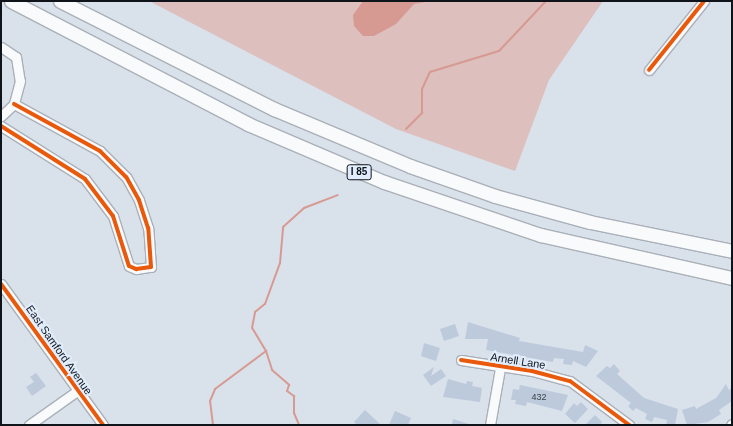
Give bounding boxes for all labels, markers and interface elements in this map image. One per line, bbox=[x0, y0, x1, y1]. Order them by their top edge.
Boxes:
road number: I 85 bbox=[346, 164, 372, 180]
street label: East Samford Avenue bbox=[23, 302, 95, 398]
street label: Arnell Lane bbox=[489, 350, 547, 372]
house number: 432 bbox=[531, 392, 547, 402]

